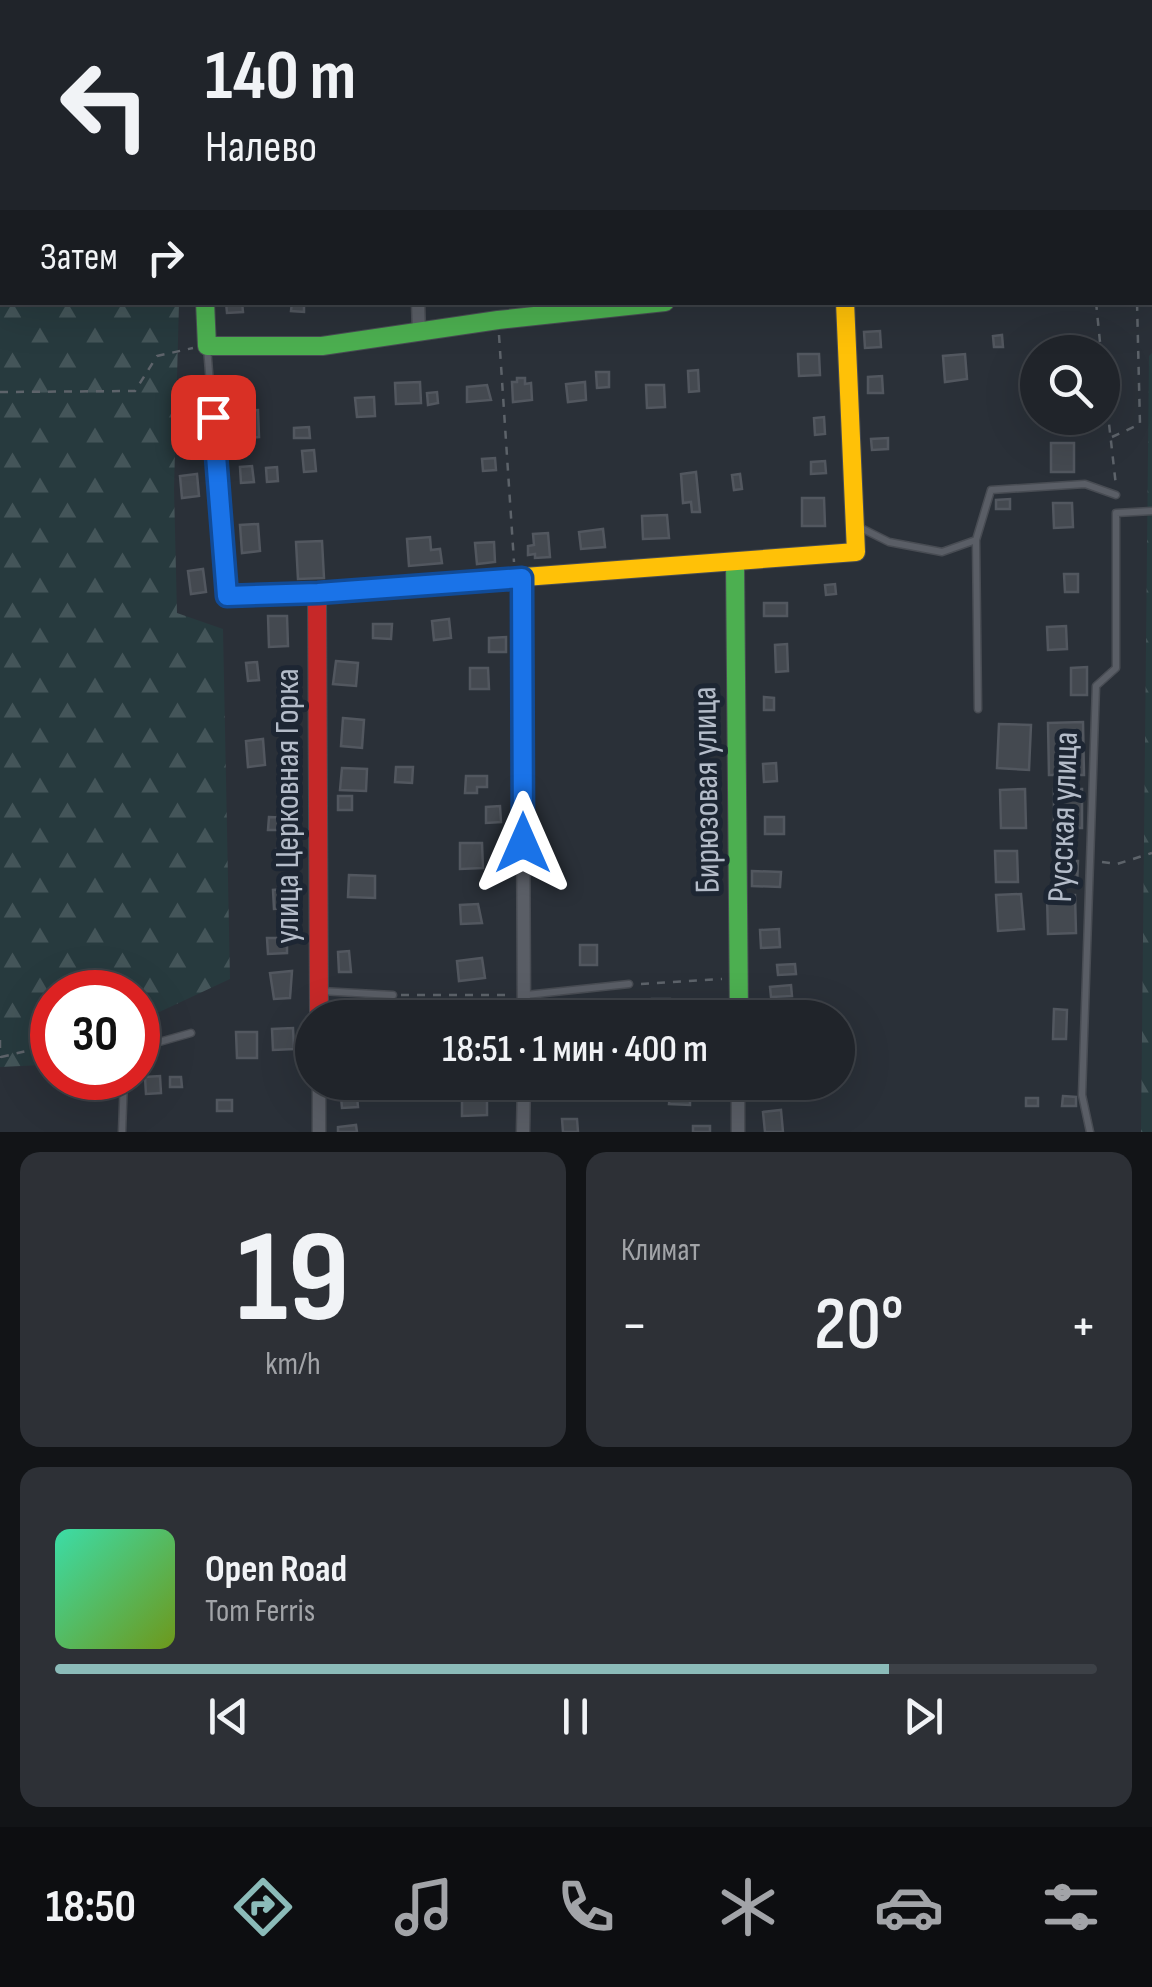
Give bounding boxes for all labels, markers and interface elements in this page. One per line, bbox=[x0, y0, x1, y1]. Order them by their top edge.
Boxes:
text: 140 m bbox=[205, 35, 356, 119]
icon: left bbox=[40, 40, 170, 170]
text: Налево bbox=[205, 120, 317, 175]
icon: right bbox=[138, 230, 193, 285]
text: Затем bbox=[40, 235, 118, 280]
map controls bbox=[1020, 335, 1120, 435]
button: search bbox=[1020, 335, 1120, 435]
pin bbox=[171, 375, 256, 460]
icon: arrive bbox=[186, 390, 241, 445]
street label: улица Церковная Горка bbox=[266, 668, 309, 944]
street label: Бирюзовая улица bbox=[683, 686, 730, 894]
street label: Русская улица bbox=[1039, 731, 1088, 903]
position arrow bbox=[471, 791, 575, 895]
speed limit sign: 30 bbox=[30, 970, 160, 1100]
text: 18:51 · 1 мин · 400 m bbox=[442, 1027, 708, 1072]
text: 19 bbox=[237, 1202, 349, 1358]
text: Климат bbox=[621, 1231, 700, 1270]
text: 20° bbox=[814, 1280, 904, 1371]
text: − bbox=[621, 1293, 648, 1360]
text: + bbox=[1070, 1293, 1097, 1360]
text: km/h bbox=[265, 1345, 321, 1384]
text: Open Road bbox=[205, 1547, 347, 1592]
text: Tom Ferris bbox=[205, 1592, 315, 1631]
icon: previous bbox=[201, 1689, 256, 1744]
icon: pause bbox=[548, 1689, 603, 1744]
icon: next bbox=[896, 1689, 951, 1744]
icon: directions bbox=[228, 1872, 298, 1942]
icon: music bbox=[389, 1872, 459, 1942]
icon: phone bbox=[551, 1872, 621, 1942]
icon: climate bbox=[713, 1872, 783, 1942]
icon: car bbox=[874, 1872, 944, 1942]
icon: filters bbox=[1036, 1872, 1106, 1942]
text: 18:50 bbox=[46, 1880, 136, 1935]

